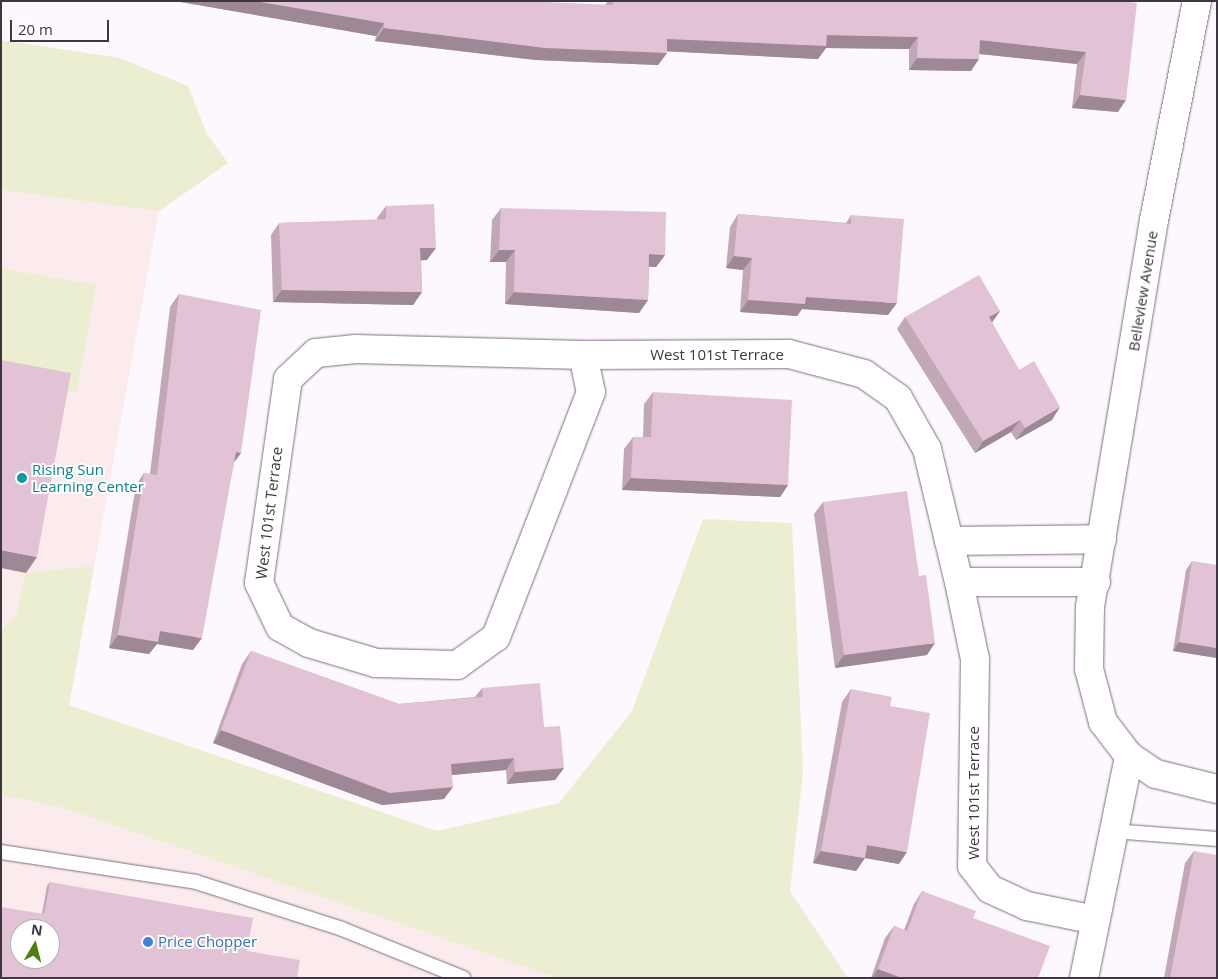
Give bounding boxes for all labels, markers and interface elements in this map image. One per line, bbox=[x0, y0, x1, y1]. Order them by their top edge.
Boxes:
scale bar bbox=[12, 10, 111, 42]
text: 20 m bbox=[18, 19, 53, 39]
street label: Belleview Avenue bbox=[1125, 230, 1161, 352]
street label: West 101st Terrace bbox=[650, 346, 784, 364]
street label: West 101st Terrace bbox=[252, 446, 286, 580]
place label: Rising Sun Learning Center bbox=[32, 460, 144, 495]
marker: Rising Sun Learning Center bbox=[16, 472, 28, 484]
street label: West 101st Terrace bbox=[965, 726, 983, 860]
north arrow bbox=[10, 919, 60, 969]
text: N bbox=[30, 919, 44, 940]
place label: Price Chopper bbox=[158, 933, 257, 951]
marker: Price Chopper bbox=[142, 936, 154, 948]

